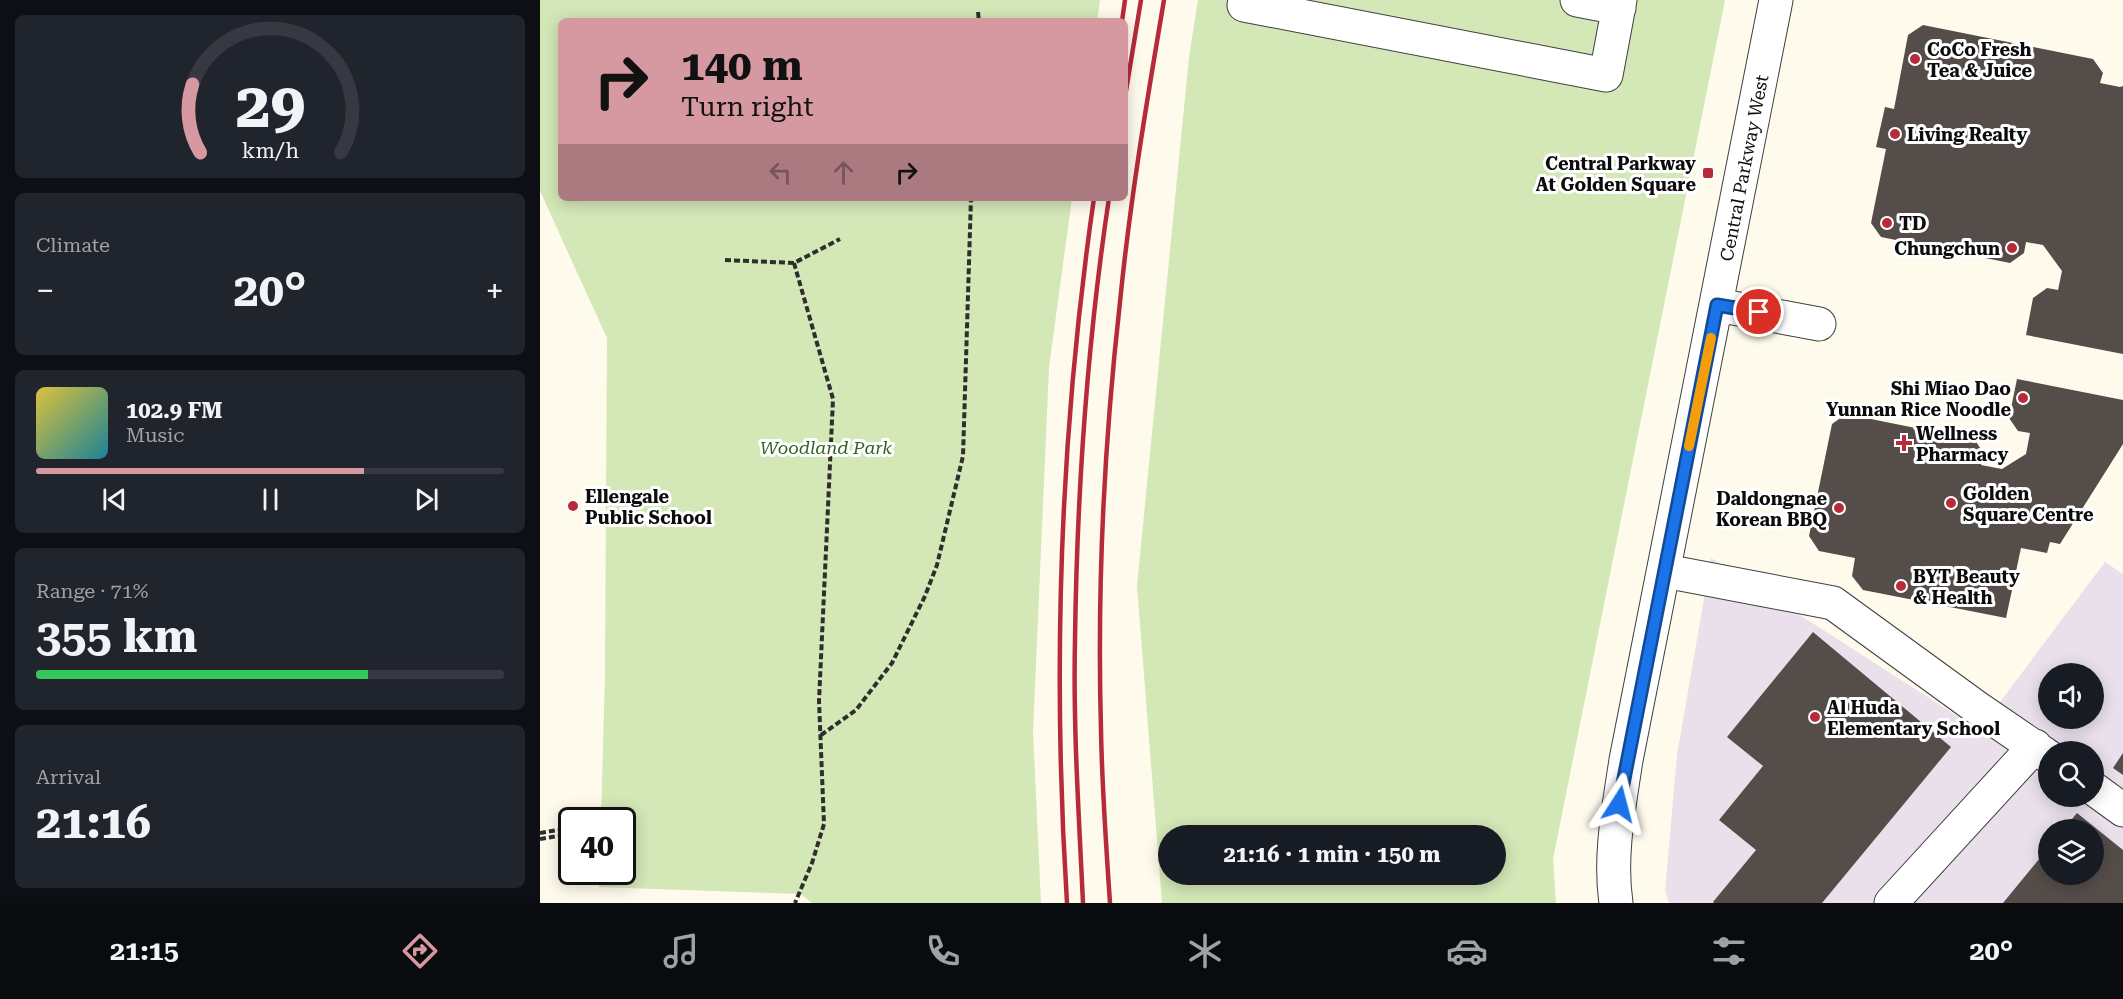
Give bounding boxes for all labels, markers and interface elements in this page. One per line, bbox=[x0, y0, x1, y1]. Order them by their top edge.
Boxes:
place label: CoCo Fresh Tea & Juice bbox=[1927, 39, 2033, 81]
text: 140 m bbox=[681, 41, 803, 90]
icon: right bbox=[582, 42, 660, 120]
marker: CoCo Fresh Tea & Juice bbox=[1908, 52, 1922, 66]
text: 29 bbox=[235, 69, 305, 142]
street label: Central Parkway West bbox=[1716, 73, 1772, 263]
text: Turn right bbox=[681, 91, 814, 123]
place label: Living Realty bbox=[1907, 124, 2027, 145]
marker: Living Realty bbox=[1888, 127, 1902, 141]
text: km/h bbox=[241, 139, 299, 164]
place label: Central Parkway At Golden Square bbox=[1536, 153, 1696, 195]
icon: left bbox=[764, 156, 797, 189]
icon: ahead bbox=[827, 156, 860, 189]
icon: right bbox=[890, 156, 923, 189]
marker: Central Parkway At Golden Square bbox=[1701, 166, 1715, 180]
place label: TD bbox=[1899, 213, 1926, 234]
marker: TD bbox=[1880, 216, 1894, 230]
text: Climate bbox=[36, 233, 110, 257]
place label: Chungchun bbox=[1894, 238, 2000, 259]
marker: Chungchun bbox=[2005, 241, 2019, 255]
text: 20° bbox=[234, 264, 306, 317]
text: − bbox=[36, 271, 54, 310]
text: + bbox=[486, 271, 504, 310]
pin bbox=[1733, 286, 1784, 337]
icon: arrive bbox=[1742, 295, 1775, 328]
place label: Shi Miao Dao Yunnan Rice Noodle bbox=[1826, 378, 2011, 420]
marker: Shi Miao Dao Yunnan Rice Noodle bbox=[2016, 391, 2030, 405]
text: 102.9 FM bbox=[126, 398, 223, 423]
text: Music bbox=[126, 423, 185, 447]
place label: Wellness Pharmacy bbox=[1916, 423, 2009, 465]
marker: Wellness Pharmacy bbox=[1897, 436, 1911, 450]
park label: Woodland Park bbox=[760, 437, 892, 458]
icon: previous bbox=[98, 483, 131, 516]
icon: pause bbox=[254, 483, 287, 516]
icon: next bbox=[410, 483, 443, 516]
place label: Golden Square Centre bbox=[1963, 483, 2094, 525]
place label: Ellengale Public School bbox=[585, 486, 712, 528]
place label: Daldongnae Korean BBQ bbox=[1716, 488, 1827, 530]
marker: Golden Square Centre bbox=[1944, 496, 1958, 510]
marker: Ellengale Public School bbox=[566, 499, 580, 513]
marker: Daldongnae Korean BBQ bbox=[1832, 501, 1846, 515]
place label: BYT Beauty & Health bbox=[1913, 566, 2020, 608]
text: Range · 71% bbox=[36, 579, 148, 603]
marker: BYT Beauty & Health bbox=[1894, 579, 1908, 593]
text: 355 km bbox=[36, 610, 197, 663]
map controls bbox=[2038, 663, 2104, 885]
button: sound bbox=[2038, 663, 2104, 729]
place label: Al Huda Elementary School bbox=[1827, 697, 2000, 739]
marker: Al Huda Elementary School bbox=[1808, 710, 1822, 724]
button: search bbox=[2038, 741, 2104, 807]
text: Arrival bbox=[36, 765, 101, 789]
position arrow bbox=[1587, 772, 1651, 836]
text: 21:16 bbox=[36, 796, 151, 849]
speed limit sign: 40 bbox=[558, 807, 636, 885]
button: layers bbox=[2038, 819, 2104, 885]
text: 21:16 · 1 min · 150 m bbox=[1223, 842, 1441, 867]
icon: directions bbox=[399, 930, 441, 972]
icon: music bbox=[660, 930, 702, 972]
icon: phone bbox=[922, 930, 964, 972]
icon: climate bbox=[1184, 930, 1226, 972]
icon: car bbox=[1446, 930, 1488, 972]
icon: filters bbox=[1708, 930, 1750, 972]
text: 21:15 bbox=[110, 935, 179, 967]
text: 20° bbox=[1969, 935, 2013, 967]

